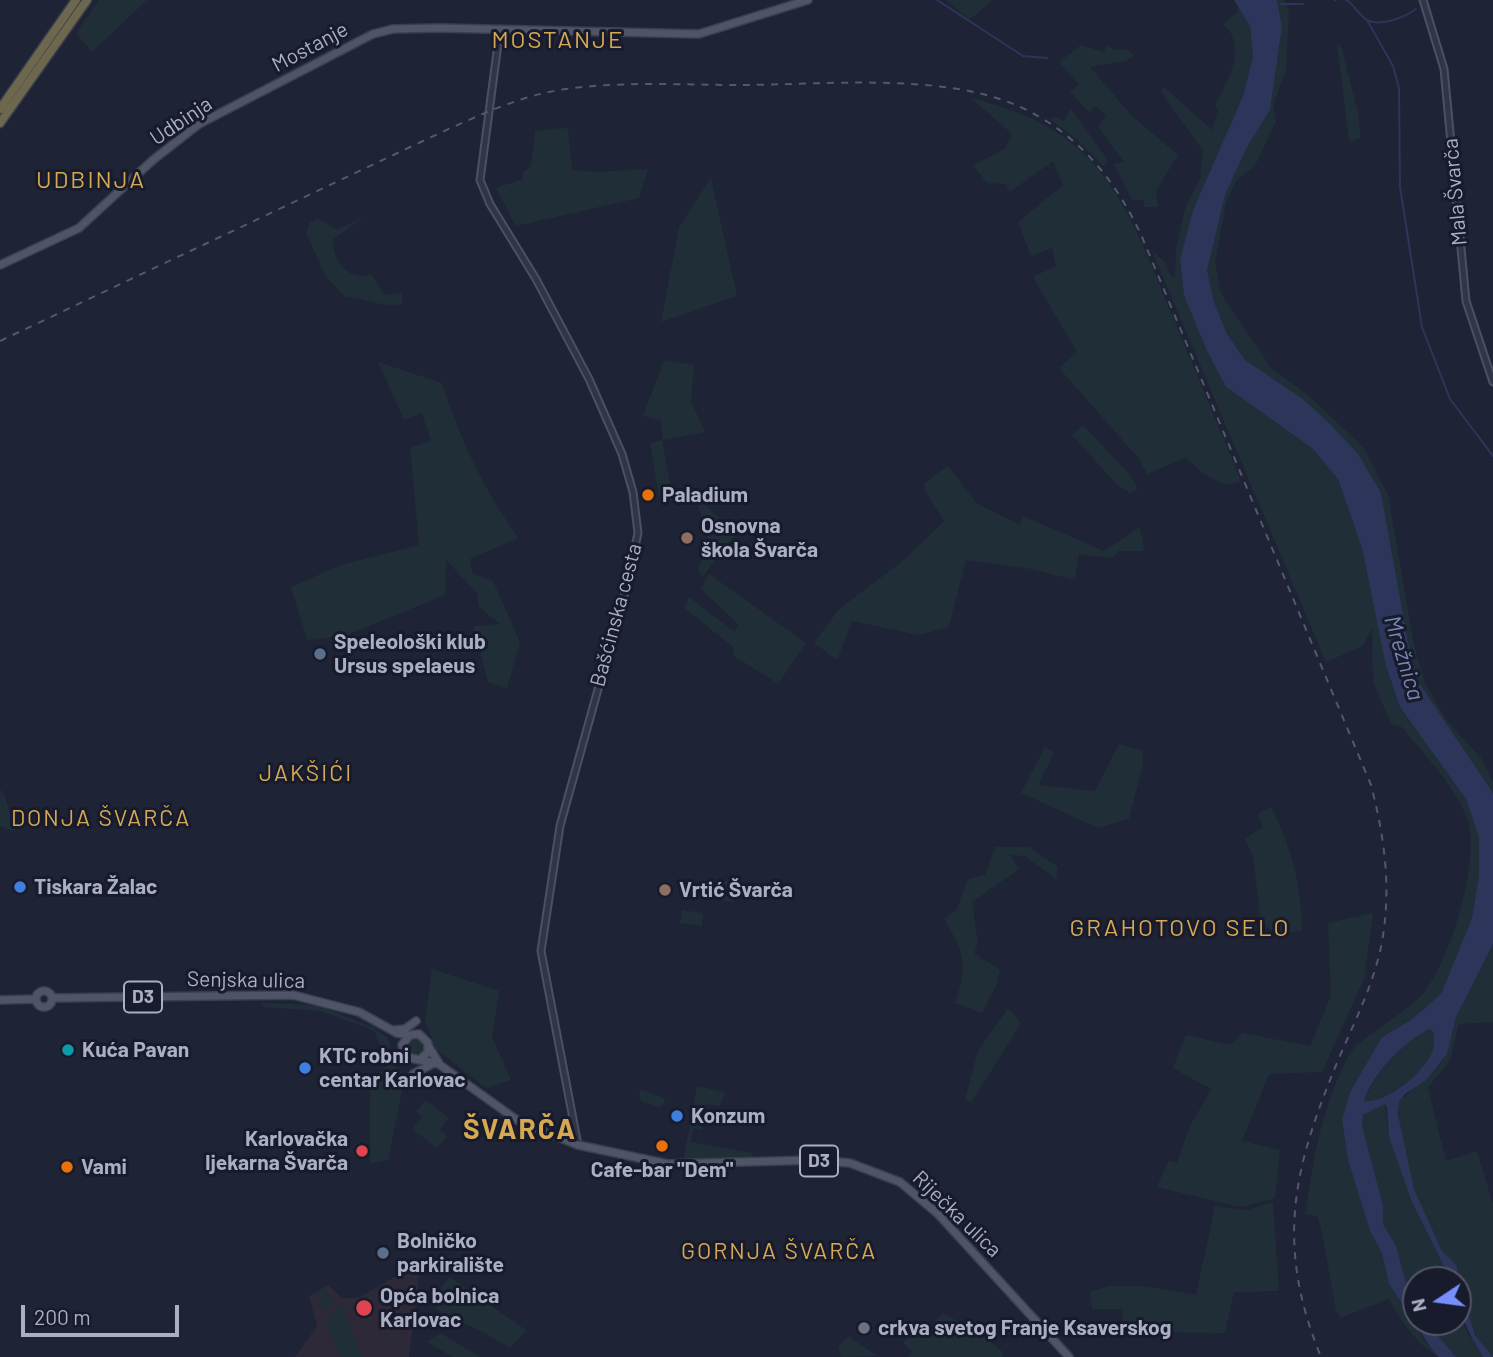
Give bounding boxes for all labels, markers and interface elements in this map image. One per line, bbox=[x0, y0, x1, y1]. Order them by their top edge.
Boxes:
street label: Mostanje bbox=[268, 16, 352, 78]
district label: MOSTANJE bbox=[492, 26, 624, 54]
street label: Udbinja bbox=[145, 91, 217, 151]
street label: Mala Švarča bbox=[1438, 137, 1472, 247]
district label: UDBINJA bbox=[37, 166, 145, 194]
place label: Paladium bbox=[662, 482, 748, 508]
marker: Paladium bbox=[640, 487, 656, 503]
place label: Osnovna škola Švarča bbox=[701, 513, 818, 563]
marker: Osnovna škola Švarča bbox=[679, 530, 695, 546]
street label: Bašćinska cesta bbox=[585, 541, 647, 689]
water label: Mrežnica bbox=[1378, 612, 1430, 704]
place label: Speleološki klub Ursus spelaeus bbox=[334, 629, 486, 679]
marker: Speleološki klub Ursus spelaeus bbox=[312, 646, 328, 662]
district label: JAKŠIĆI bbox=[260, 759, 352, 787]
district label: DONJA ŠVARČA bbox=[12, 804, 190, 832]
place label: Tiskara Žalac bbox=[34, 874, 157, 900]
place label: Vrtić Švarča bbox=[679, 877, 793, 903]
marker: Tiskara Žalac bbox=[12, 879, 28, 895]
marker: Vrtić Švarča bbox=[657, 882, 673, 898]
district label: GRAHOTOVO SELO bbox=[1071, 914, 1289, 942]
street label: Senjska ulica bbox=[187, 966, 305, 994]
road number: D3 bbox=[124, 981, 162, 1012]
place label: Kuća Pavan bbox=[82, 1037, 189, 1063]
marker: Kuća Pavan bbox=[60, 1042, 76, 1058]
place label: KTC robni centar Karlovac bbox=[319, 1043, 466, 1093]
marker: KTC robni centar Karlovac bbox=[297, 1060, 313, 1076]
place label: Konzum bbox=[691, 1103, 765, 1129]
marker: Konzum bbox=[669, 1108, 685, 1124]
district label: ŠVARČA bbox=[464, 1113, 576, 1147]
place label: Karlovačka ljekarna Švarča bbox=[205, 1126, 348, 1176]
marker: Cafe-bar "Dem" bbox=[654, 1138, 670, 1154]
marker: Karlovačka ljekarna Švarča bbox=[354, 1143, 370, 1159]
road number: D3 bbox=[800, 1146, 838, 1176]
place label: Vami bbox=[81, 1154, 127, 1180]
place label: Cafe-bar "Dem" bbox=[591, 1157, 733, 1183]
marker: Vami bbox=[59, 1159, 75, 1175]
street label: Riječka ulica bbox=[907, 1165, 1007, 1263]
place label: Bolničko parkiralište bbox=[397, 1228, 504, 1278]
district label: GORNJA ŠVARČA bbox=[683, 1237, 875, 1265]
marker: Bolničko parkiralište bbox=[375, 1245, 391, 1261]
north arrow bbox=[1402, 1266, 1472, 1336]
place label: Opća bolnica Karlovac bbox=[380, 1283, 499, 1333]
scale bar bbox=[24, 1290, 182, 1334]
text: N bbox=[1405, 1297, 1431, 1314]
marker: Opća bolnica Karlovac bbox=[354, 1298, 374, 1318]
text: 200 m bbox=[34, 1304, 91, 1329]
place label: crkva svetog Franje Ksaverskog bbox=[878, 1315, 1171, 1341]
marker: crkva svetog Franje Ksaverskog bbox=[856, 1320, 872, 1336]

